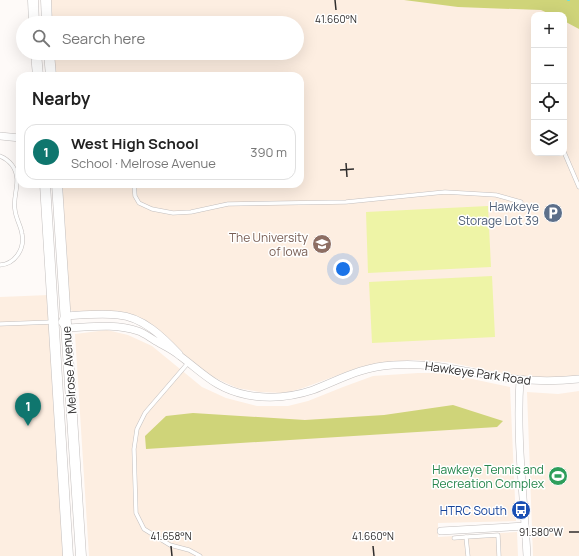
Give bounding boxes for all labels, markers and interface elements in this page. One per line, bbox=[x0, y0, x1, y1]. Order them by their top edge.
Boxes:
text: 41.660°N bbox=[315, 12, 357, 26]
map controls bbox=[531, 12, 567, 156]
button: + bbox=[531, 12, 567, 48]
search box bbox=[16, 16, 304, 60]
icon: search bbox=[30, 27, 52, 49]
text: Search here bbox=[62, 28, 145, 49]
button: − bbox=[531, 48, 567, 84]
button: locate bbox=[531, 84, 567, 120]
text: Nearby bbox=[32, 87, 90, 110]
button: layers bbox=[531, 120, 567, 156]
text: West High School bbox=[71, 133, 199, 154]
text: 1 bbox=[43, 143, 49, 161]
text: 390 m bbox=[250, 143, 287, 161]
text: School · Melrose Avenue bbox=[71, 154, 216, 172]
place label: Hawkeye Storage Lot 39 bbox=[458, 198, 539, 229]
parking icon: Hawkeye Storage Lot 39 bbox=[542, 202, 564, 224]
place label: The University of Iowa bbox=[229, 229, 309, 260]
school or university icon: The University of Iowa bbox=[311, 233, 333, 255]
your location bbox=[333, 259, 353, 279]
street label: Melrose Avenue bbox=[57, 326, 81, 414]
street label: Hawkeye Park Road bbox=[424, 357, 532, 389]
pin: 1 bbox=[15, 393, 41, 426]
place label: Hawkeye Tennis and Recreation Complex bbox=[432, 461, 545, 492]
sports icon: Hawkeye Tennis and Recreation Complex bbox=[547, 465, 569, 487]
bus stop icon: HTRC South bbox=[510, 499, 532, 521]
place label: HTRC South bbox=[440, 502, 507, 519]
text: 91.580°W bbox=[519, 525, 564, 539]
text: 41.658°N bbox=[150, 529, 192, 543]
text: 41.660°N bbox=[352, 529, 394, 543]

